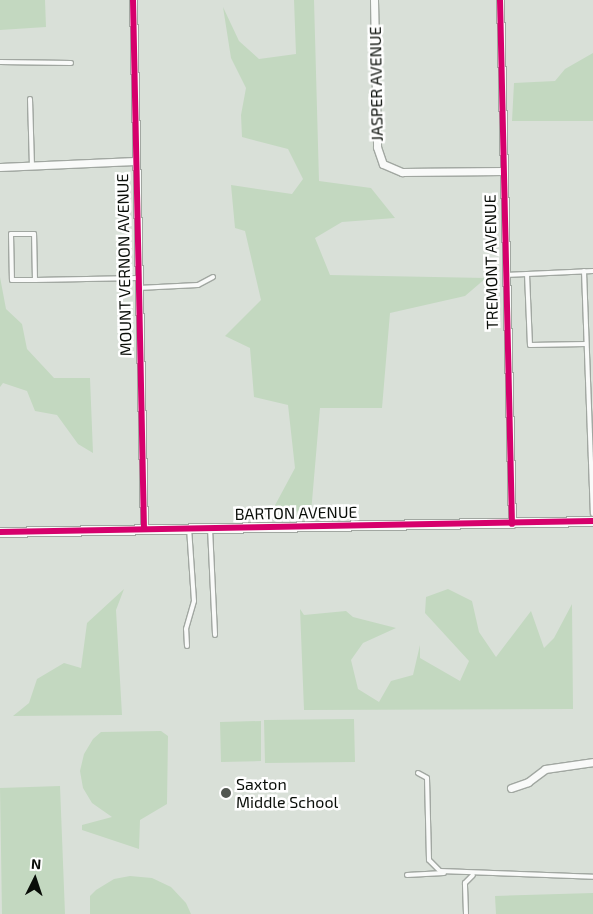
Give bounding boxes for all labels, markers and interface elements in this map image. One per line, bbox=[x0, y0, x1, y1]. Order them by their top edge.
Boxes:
street label: JASPER AVENUE bbox=[365, 26, 387, 142]
street label: MOUNT VERNON AVENUE bbox=[113, 173, 135, 357]
street label: TREMONT AVENUE bbox=[480, 194, 502, 330]
street label: BARTON AVENUE bbox=[234, 502, 358, 524]
place label: Saxton Middle School bbox=[236, 774, 338, 812]
marker: Saxton Middle School bbox=[220, 787, 232, 799]
north arrow bbox=[10, 854, 60, 904]
text: N bbox=[30, 855, 42, 872]

